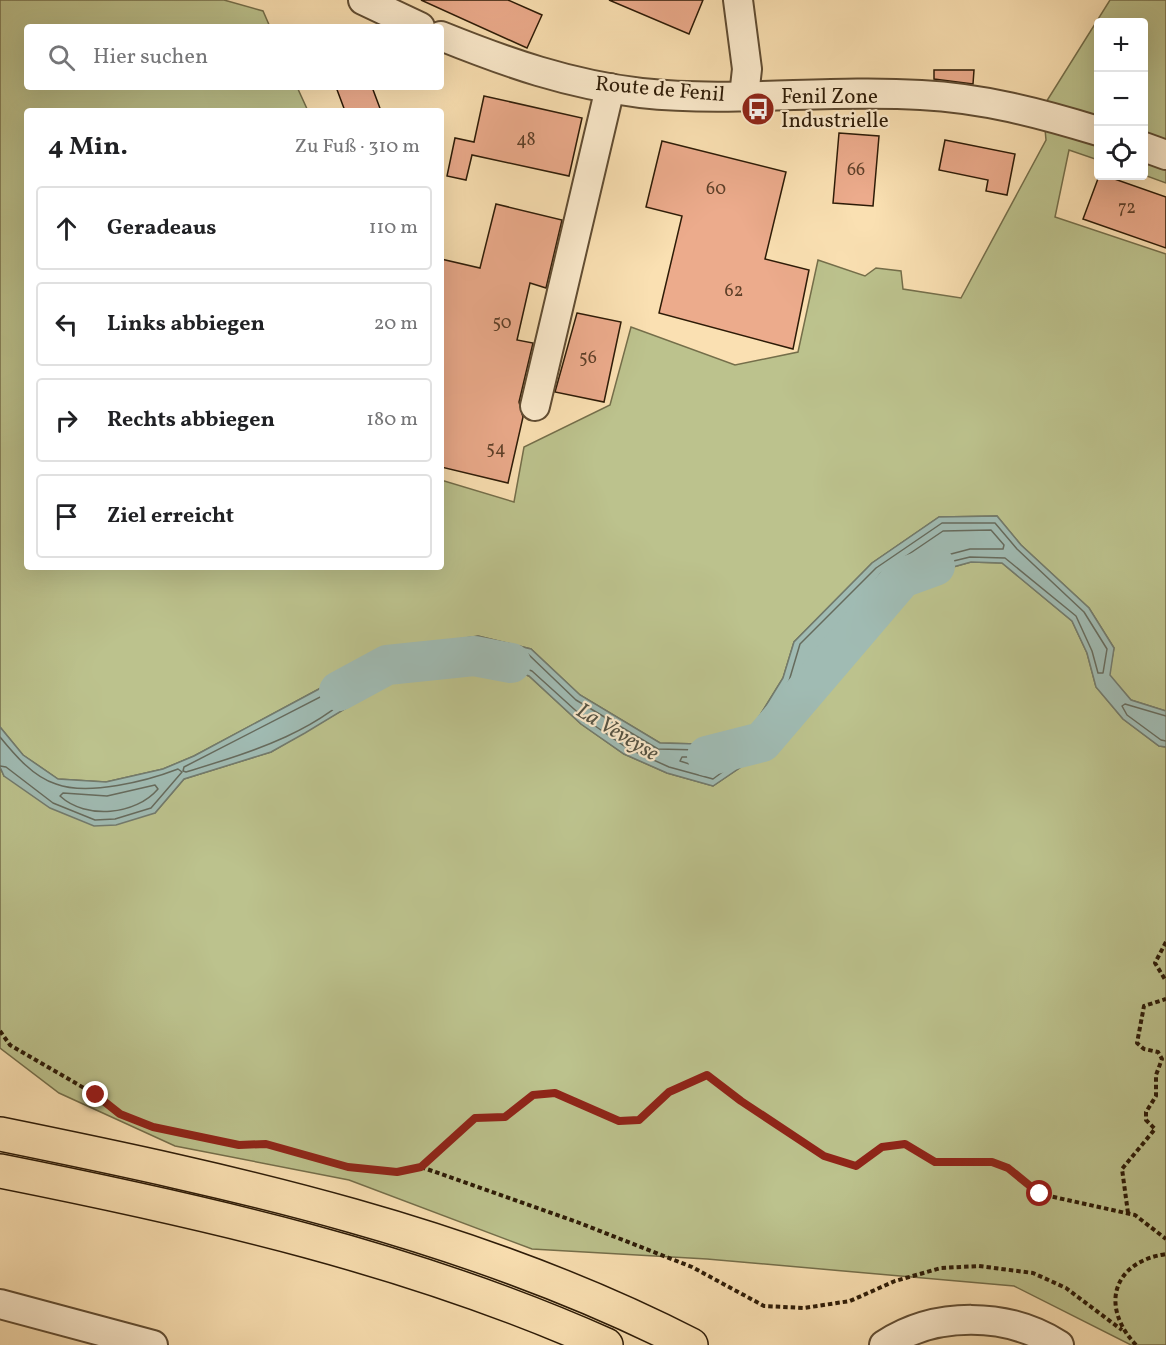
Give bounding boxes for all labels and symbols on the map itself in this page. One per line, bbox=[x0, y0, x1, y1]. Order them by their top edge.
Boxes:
street label: Route de Fenil bbox=[594, 70, 726, 110]
place label: Fenil Zone Industrielle bbox=[781, 83, 889, 136]
bus stop icon: Fenil Zone Industrielle bbox=[740, 91, 776, 127]
house number: 48 bbox=[516, 128, 536, 153]
house number: 66 bbox=[847, 158, 865, 183]
house number: 60 bbox=[706, 177, 726, 202]
house number: 72 bbox=[1118, 196, 1136, 221]
house number: 62 bbox=[725, 279, 743, 304]
house number: 50 bbox=[492, 311, 512, 336]
house number: 56 bbox=[579, 346, 597, 371]
house number: 54 bbox=[486, 437, 506, 462]
water label: La Veveyse bbox=[570, 696, 664, 770]
route end bbox=[82, 1081, 108, 1107]
route start bbox=[1026, 1180, 1052, 1206]

